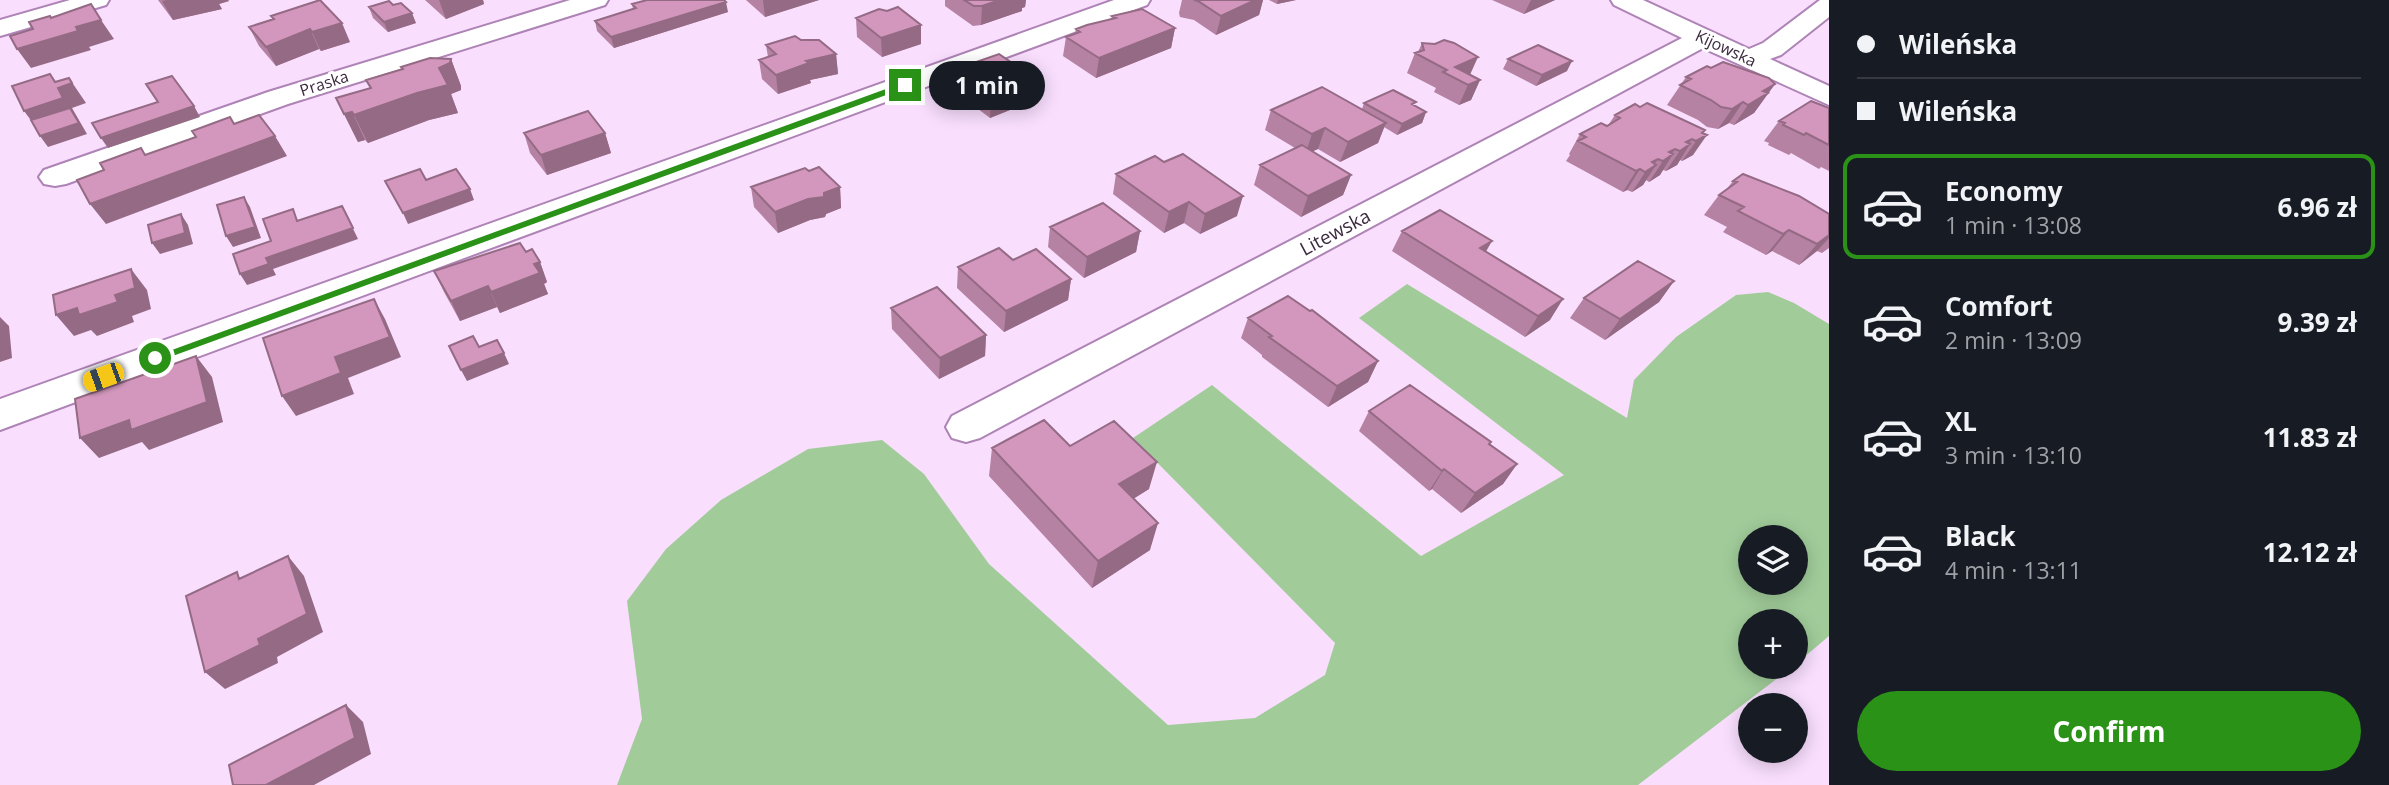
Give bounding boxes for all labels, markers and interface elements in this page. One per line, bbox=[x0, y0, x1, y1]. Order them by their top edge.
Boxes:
street label: Kijowska bbox=[1692, 24, 1760, 72]
text: Wileńska bbox=[1899, 26, 2017, 62]
callout: 1 min bbox=[930, 60, 1045, 110]
street label: Praska bbox=[297, 65, 351, 101]
route end bbox=[889, 69, 921, 101]
text: 1 min bbox=[955, 69, 1019, 101]
text: Wileńska bbox=[1899, 93, 2017, 129]
text: Economy bbox=[1945, 173, 2063, 209]
icon: car bbox=[1861, 175, 1924, 238]
text: 6.96 zł bbox=[2278, 189, 2357, 225]
street label: Litewska bbox=[1295, 203, 1375, 261]
text: 1 min · 13:08 bbox=[1945, 209, 2082, 241]
text: Comfort bbox=[1945, 288, 2052, 324]
icon: car bbox=[1861, 290, 1924, 353]
text: 9.39 zł bbox=[2278, 304, 2357, 340]
text: 2 min · 13:09 bbox=[1945, 324, 2082, 356]
route start bbox=[139, 342, 171, 374]
car bbox=[80, 360, 127, 394]
text: XL bbox=[1945, 403, 1977, 439]
icon: car bbox=[1861, 405, 1924, 468]
text: 11.83 zł bbox=[2263, 419, 2357, 455]
text: 3 min · 13:10 bbox=[1945, 439, 2082, 471]
text: Black bbox=[1945, 518, 2016, 554]
icon: car bbox=[1861, 520, 1924, 583]
map controls bbox=[1738, 525, 1808, 763]
button: layers bbox=[1738, 525, 1808, 595]
text: 12.12 zł bbox=[2263, 534, 2357, 570]
text: 4 min · 13:11 bbox=[1945, 554, 2082, 586]
button: + bbox=[1738, 609, 1808, 679]
button: Confirm bbox=[1857, 691, 2361, 771]
button: − bbox=[1738, 693, 1808, 763]

